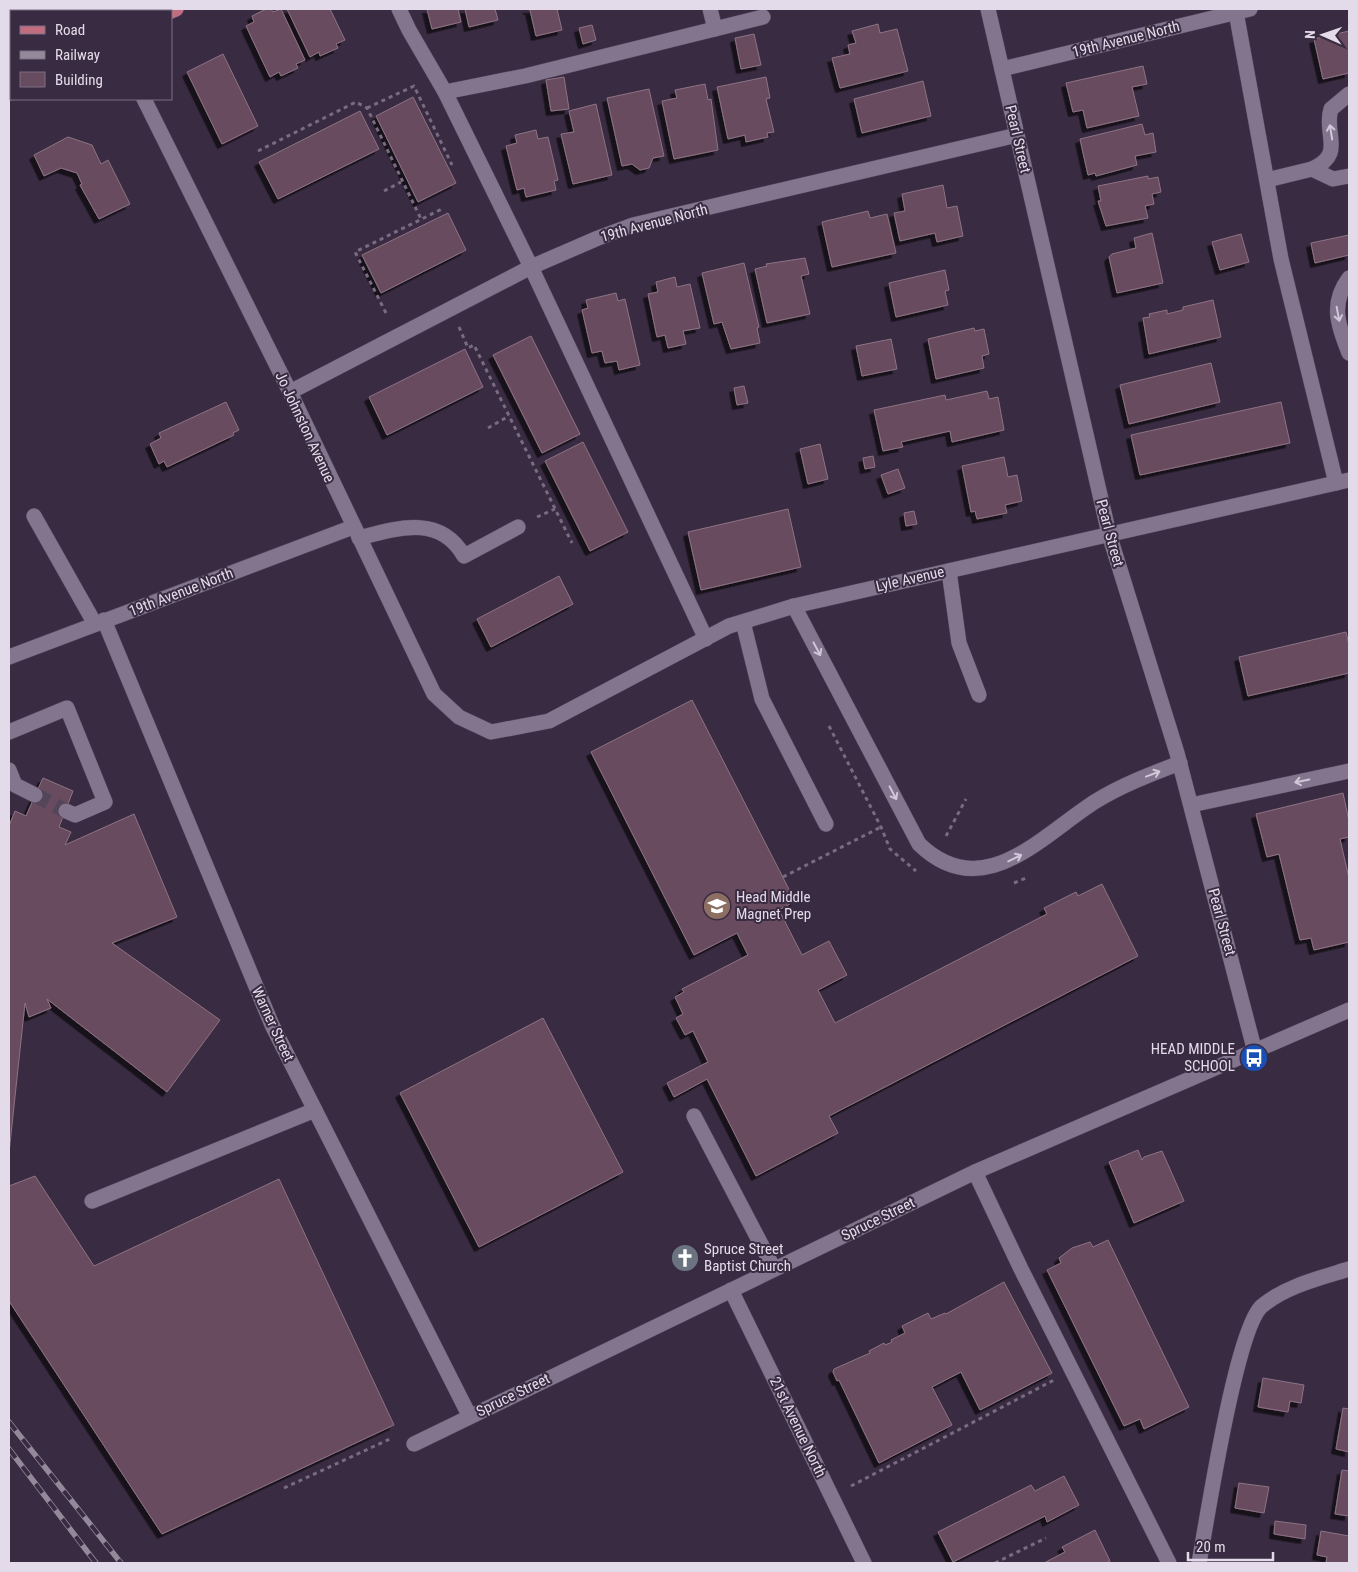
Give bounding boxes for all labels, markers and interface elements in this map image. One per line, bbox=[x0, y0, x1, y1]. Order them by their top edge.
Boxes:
legend bbox=[10, 10, 172, 100]
north arrow bbox=[1298, 10, 1348, 60]
street label: 19th Avenue North bbox=[1070, 17, 1182, 61]
text: Road bbox=[55, 21, 85, 39]
text: N bbox=[1302, 30, 1318, 39]
text: Railway bbox=[55, 46, 100, 64]
text: Building bbox=[55, 71, 103, 89]
street label: Pearl Street bbox=[1001, 103, 1035, 175]
one-way arrow bbox=[1325, 124, 1335, 140]
street label: 19th Avenue North bbox=[599, 200, 709, 246]
one-way arrow bbox=[1334, 306, 1344, 322]
street label: Jo Johnston Avenue bbox=[271, 369, 339, 485]
street label: Pearl Street bbox=[1092, 497, 1128, 569]
street label: Lyle Avenue bbox=[874, 562, 946, 596]
street label: 19th Avenue North bbox=[126, 564, 236, 620]
one-way arrow bbox=[812, 642, 822, 657]
one-way arrow bbox=[1145, 769, 1160, 778]
one-way arrow bbox=[1294, 777, 1310, 786]
one-way arrow bbox=[888, 785, 898, 800]
one-way arrow bbox=[1007, 852, 1022, 862]
street label: Pearl Street bbox=[1204, 886, 1240, 958]
place label: Head Middle Magnet Prep bbox=[736, 888, 811, 923]
school or university icon: Head Middle Magnet Prep bbox=[702, 891, 732, 921]
street label: Warner Street bbox=[248, 984, 298, 1064]
place label: HEAD MIDDLE SCHOOL bbox=[1151, 1040, 1235, 1075]
bus stop icon: HEAD MIDDLE SCHOOL bbox=[1239, 1043, 1269, 1073]
street label: Spruce Street bbox=[838, 1193, 918, 1245]
place label: Spruce Street Baptist Church bbox=[704, 1240, 791, 1275]
church icon: Spruce Street Baptist Church bbox=[670, 1243, 700, 1273]
street label: Spruce Street bbox=[473, 1369, 553, 1421]
street label: 21st Avenue North bbox=[766, 1374, 830, 1480]
scale bar bbox=[1188, 1530, 1273, 1562]
text: 20 m bbox=[1196, 1538, 1226, 1556]

